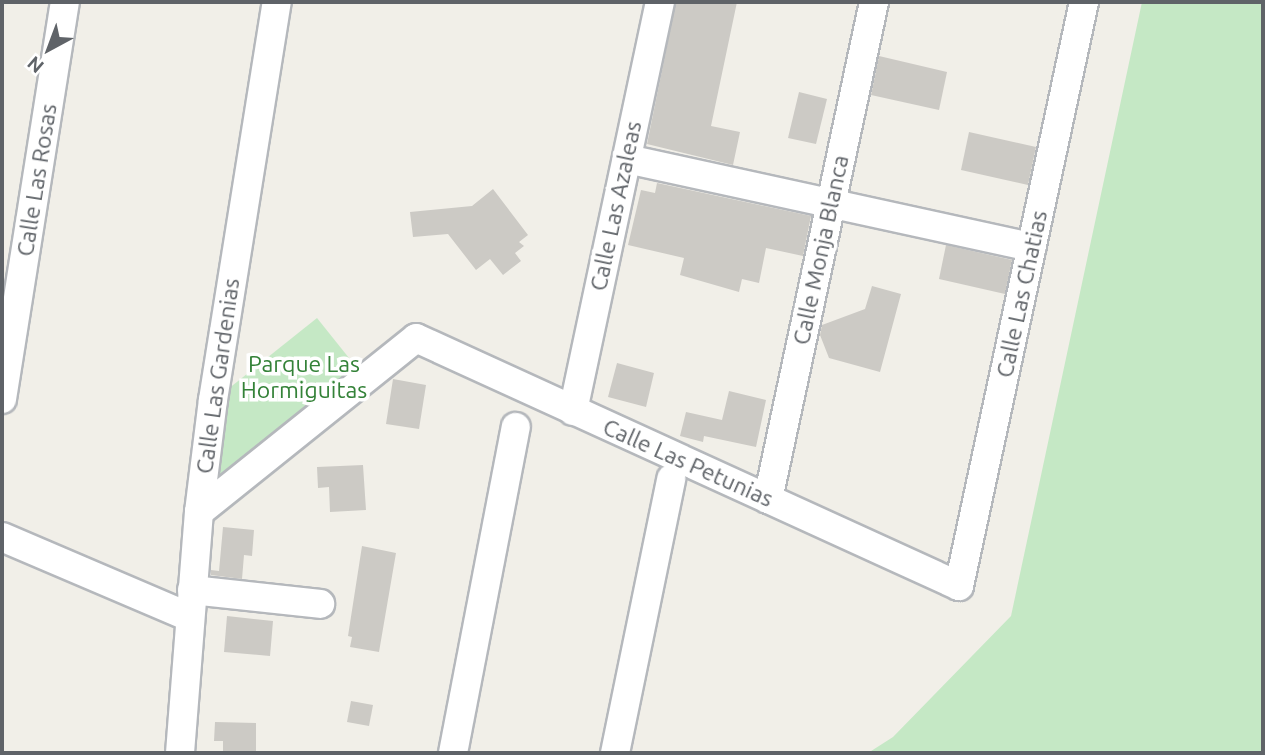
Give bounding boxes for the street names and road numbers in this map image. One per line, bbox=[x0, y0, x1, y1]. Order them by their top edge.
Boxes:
street label: Calle Las Rosas bbox=[11, 102, 63, 258]
street label: Calle Las Azaleas bbox=[585, 119, 647, 293]
street label: Calle Monja Blanca bbox=[787, 153, 855, 347]
street label: Calle Las Chatias bbox=[991, 208, 1053, 380]
street label: Calle Las Gardenias bbox=[191, 276, 245, 476]
street label: Calle Las Petunias bbox=[599, 413, 777, 513]

